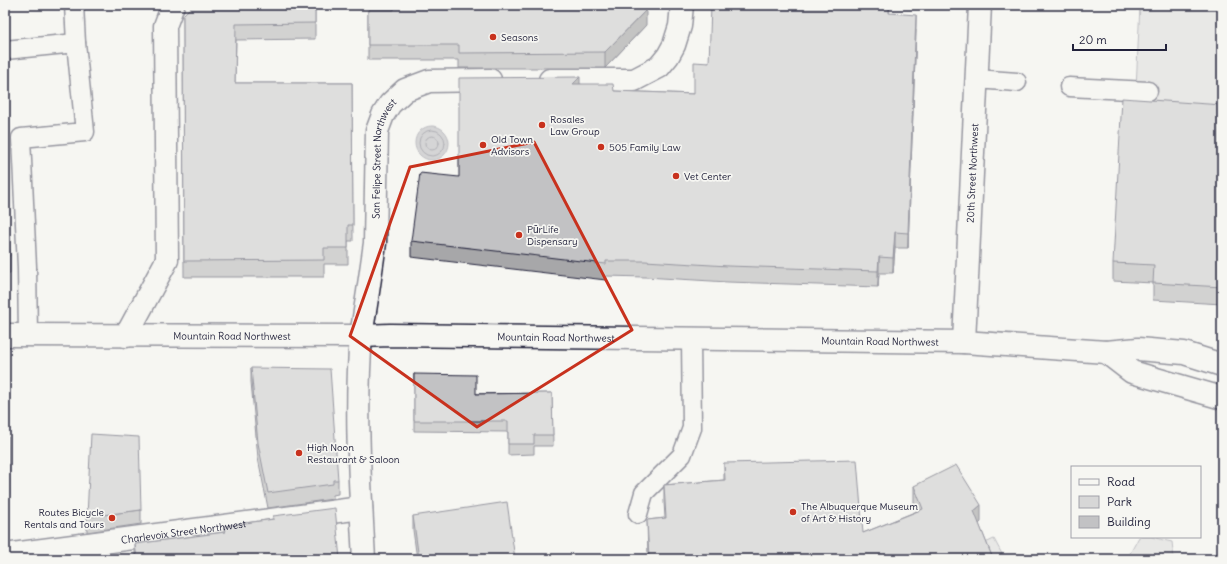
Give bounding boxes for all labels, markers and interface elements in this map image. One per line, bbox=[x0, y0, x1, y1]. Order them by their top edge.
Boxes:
scale bar bbox=[1073, 26, 1166, 52]
place label: Seasons bbox=[501, 31, 539, 44]
marker: Seasons bbox=[488, 32, 498, 42]
text: 20 m bbox=[1079, 32, 1107, 47]
street label: San Felipe Street Northwest bbox=[369, 95, 399, 219]
place label: Rosales Law Group bbox=[550, 113, 600, 138]
marker: Rosales Law Group bbox=[537, 120, 547, 130]
street label: 20th Street Northwest bbox=[963, 123, 981, 223]
place label: Old Town Advisors bbox=[491, 133, 533, 158]
marker: Old Town Advisors bbox=[478, 140, 488, 150]
place label: 505 Family Law bbox=[609, 141, 681, 154]
marker: 505 Family Law bbox=[596, 142, 606, 152]
place label: Vet Center bbox=[684, 170, 731, 183]
marker: Vet Center bbox=[671, 171, 681, 181]
place label: PūrLife Dispensary bbox=[527, 223, 578, 248]
marker: PūrLife Dispensary bbox=[514, 230, 524, 240]
street label: Mountain Road Northwest bbox=[173, 329, 291, 342]
street label: Mountain Road Northwest bbox=[497, 330, 615, 344]
street label: Mountain Road Northwest bbox=[821, 334, 939, 348]
place label: High Noon Restaurant & Saloon bbox=[307, 441, 400, 466]
marker: High Noon Restaurant & Saloon bbox=[294, 448, 304, 458]
legend bbox=[1071, 466, 1201, 538]
text: Road bbox=[1107, 474, 1135, 489]
text: Park bbox=[1107, 494, 1132, 509]
place label: The Albuquerque Museum of Art & History bbox=[801, 500, 918, 525]
place label: Routes Bicycle Rentals and Tours bbox=[24, 506, 104, 531]
marker: The Albuquerque Museum of Art & History bbox=[788, 507, 798, 517]
marker: Routes Bicycle Rentals and Tours bbox=[107, 513, 117, 523]
text: Building bbox=[1107, 514, 1151, 529]
street label: Charlevoix Street Northwest bbox=[120, 517, 247, 546]

